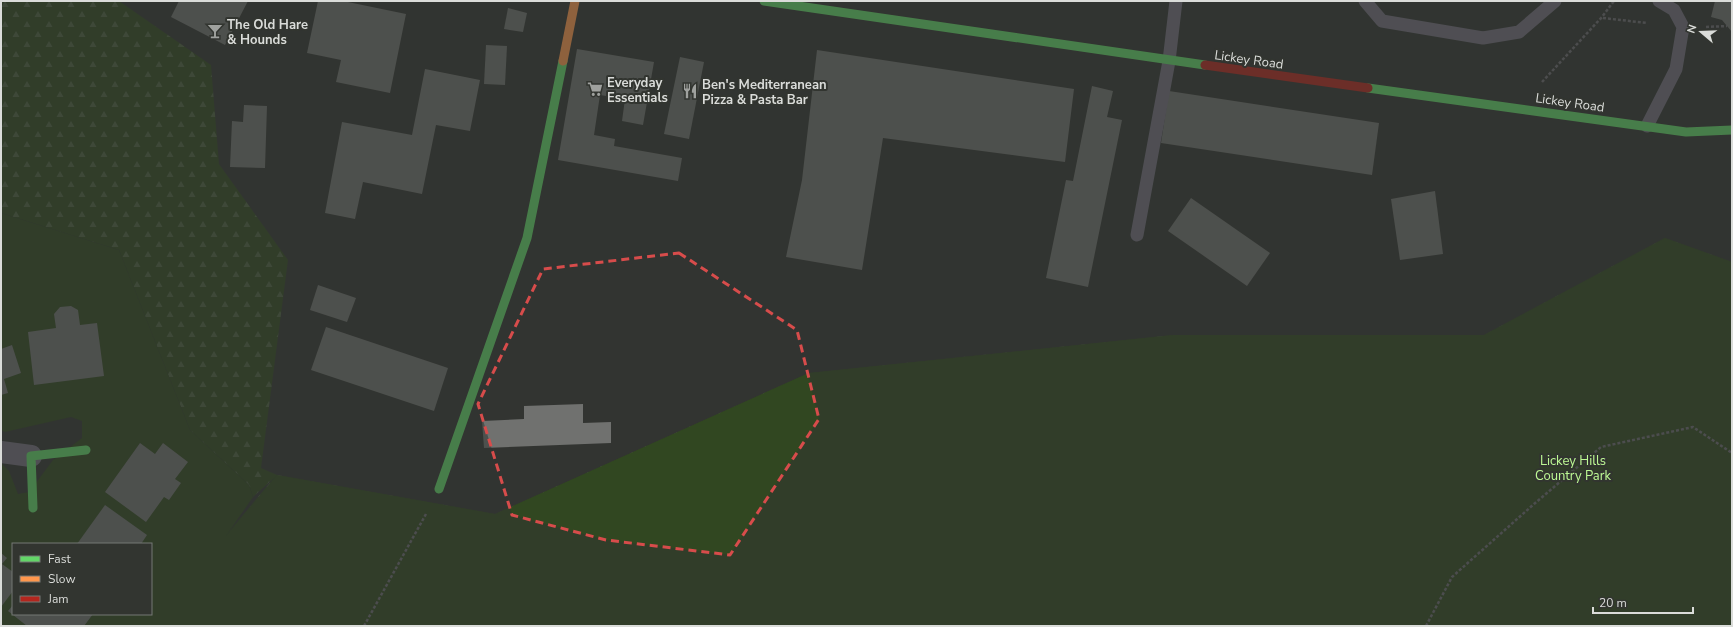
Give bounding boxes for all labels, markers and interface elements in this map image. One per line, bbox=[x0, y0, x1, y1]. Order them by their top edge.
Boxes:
north arrow bbox=[1681, 12, 1721, 52]
place label: The Old Hare & Hounds bbox=[227, 16, 308, 49]
bar icon: The Old Hare & Hounds bbox=[206, 22, 224, 40]
text: N bbox=[1684, 23, 1700, 35]
street label: Lickey Road bbox=[1213, 46, 1285, 74]
place label: Everyday Essentials bbox=[607, 74, 668, 107]
place label: Ben's Mediterranean Pizza & Pasta Bar bbox=[702, 76, 827, 109]
supermarket icon: Everyday Essentials bbox=[586, 80, 604, 98]
restaurant icon: Ben's Mediterranean Pizza & Pasta Bar bbox=[681, 82, 699, 100]
street label: Lickey Road bbox=[1534, 89, 1606, 117]
park label: Lickey Hills Country Park bbox=[1535, 452, 1611, 485]
legend bbox=[12, 543, 152, 615]
text: Fast bbox=[48, 551, 71, 567]
text: Slow bbox=[48, 571, 76, 587]
scale bar bbox=[1593, 589, 1693, 615]
text: Jam bbox=[47, 591, 69, 607]
text: 20 m bbox=[1599, 595, 1627, 611]

